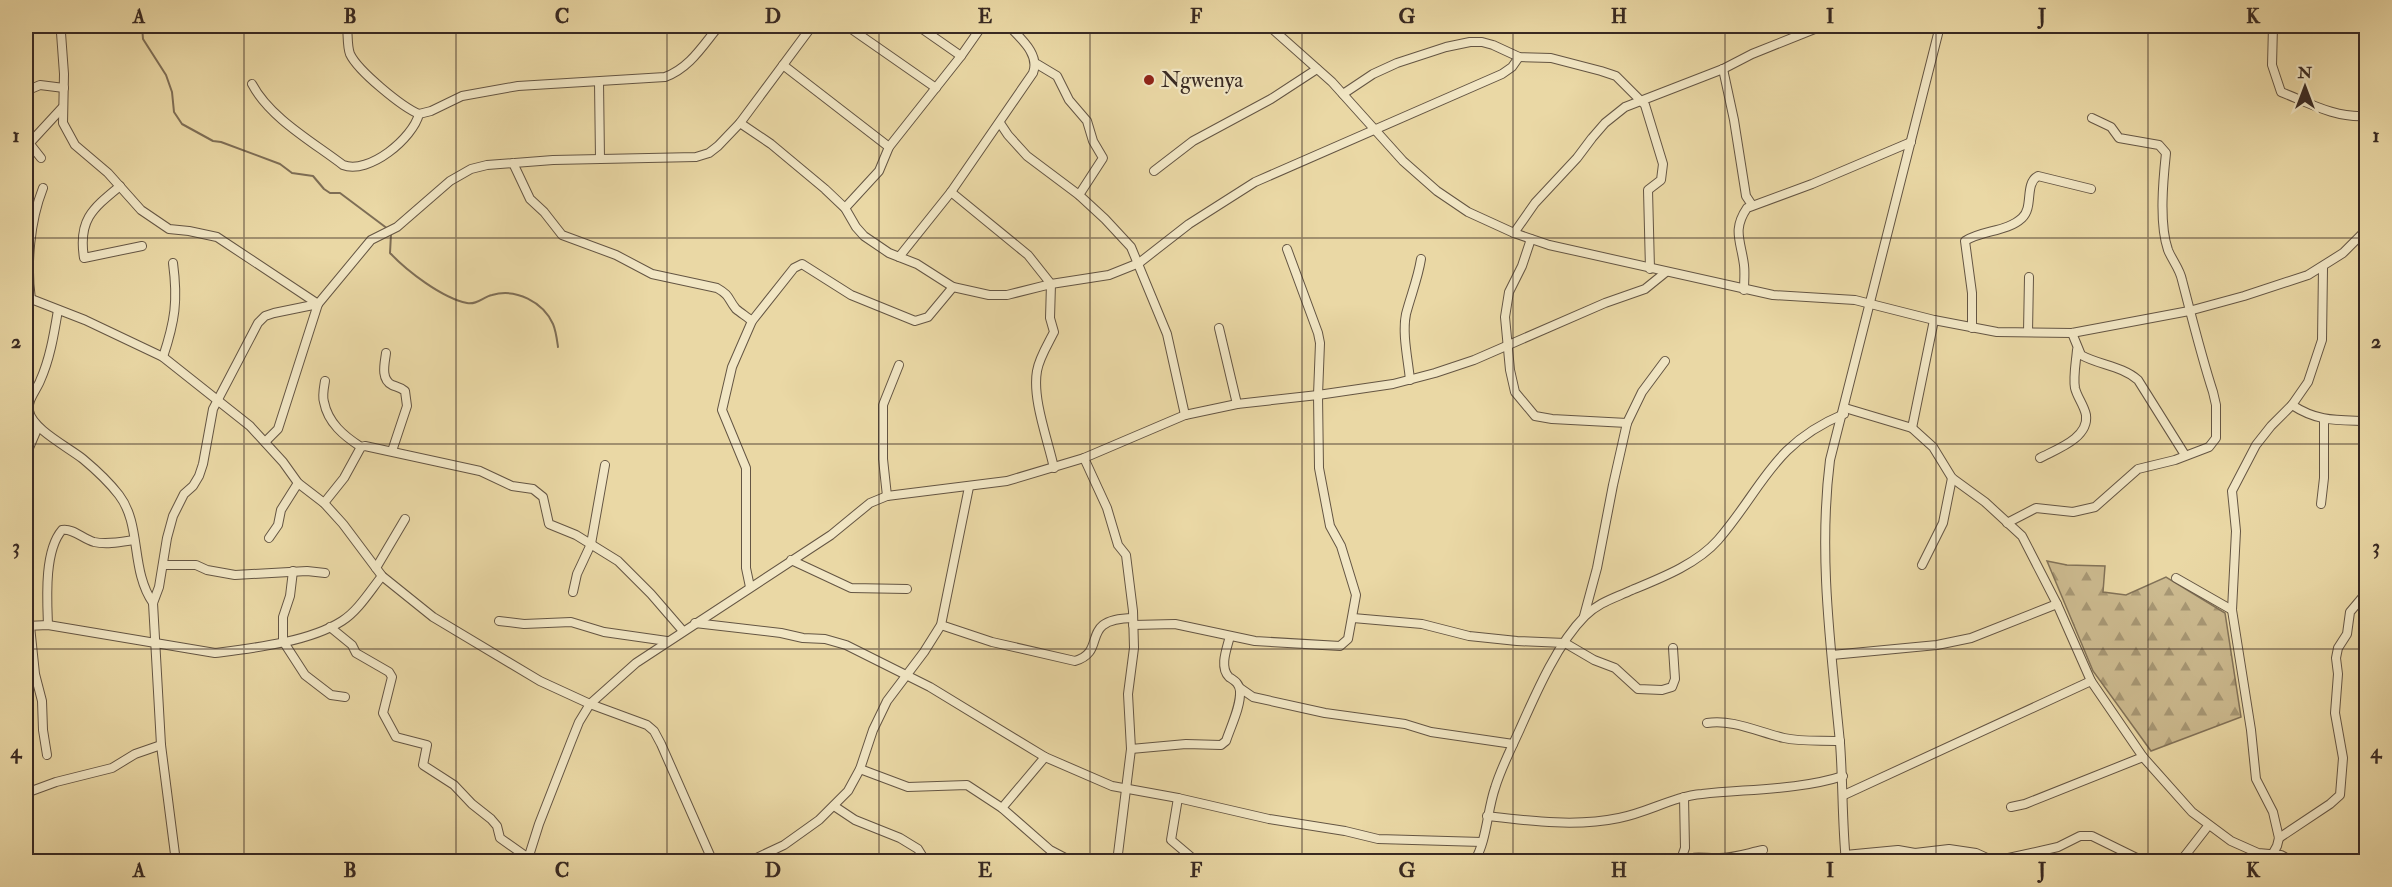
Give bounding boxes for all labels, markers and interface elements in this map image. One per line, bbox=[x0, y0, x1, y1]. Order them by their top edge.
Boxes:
text: A bbox=[132, 4, 146, 29]
text: B bbox=[343, 4, 357, 29]
text: C bbox=[555, 4, 569, 29]
text: D bbox=[765, 4, 781, 29]
text: E bbox=[978, 4, 993, 29]
text: F bbox=[1190, 4, 1203, 29]
text: G bbox=[1399, 4, 1416, 29]
text: H bbox=[1611, 4, 1627, 29]
text: I bbox=[1826, 4, 1834, 29]
text: J bbox=[2037, 4, 2046, 29]
text: K bbox=[2246, 4, 2261, 29]
north arrow bbox=[2275, 57, 2335, 117]
text: N bbox=[2297, 63, 2313, 83]
place label: Ngwenya bbox=[1161, 66, 1244, 94]
marker: Ngwenya bbox=[1142, 73, 1156, 87]
text: 1 bbox=[12, 123, 20, 148]
text: 1 bbox=[2372, 123, 2380, 148]
text: 2 bbox=[11, 329, 21, 354]
text: 2 bbox=[2371, 329, 2381, 354]
text: 3 bbox=[12, 534, 20, 559]
text: 3 bbox=[2372, 534, 2380, 559]
text: 4 bbox=[10, 739, 23, 764]
text: 4 bbox=[2370, 739, 2383, 764]
text: A bbox=[132, 858, 146, 883]
text: B bbox=[343, 858, 357, 883]
text: C bbox=[555, 858, 569, 883]
text: D bbox=[765, 858, 781, 883]
text: E bbox=[978, 858, 993, 883]
text: F bbox=[1190, 858, 1203, 883]
text: G bbox=[1399, 858, 1416, 883]
text: H bbox=[1611, 858, 1627, 883]
text: I bbox=[1826, 858, 1834, 883]
text: J bbox=[2037, 858, 2046, 883]
text: K bbox=[2246, 858, 2261, 883]

